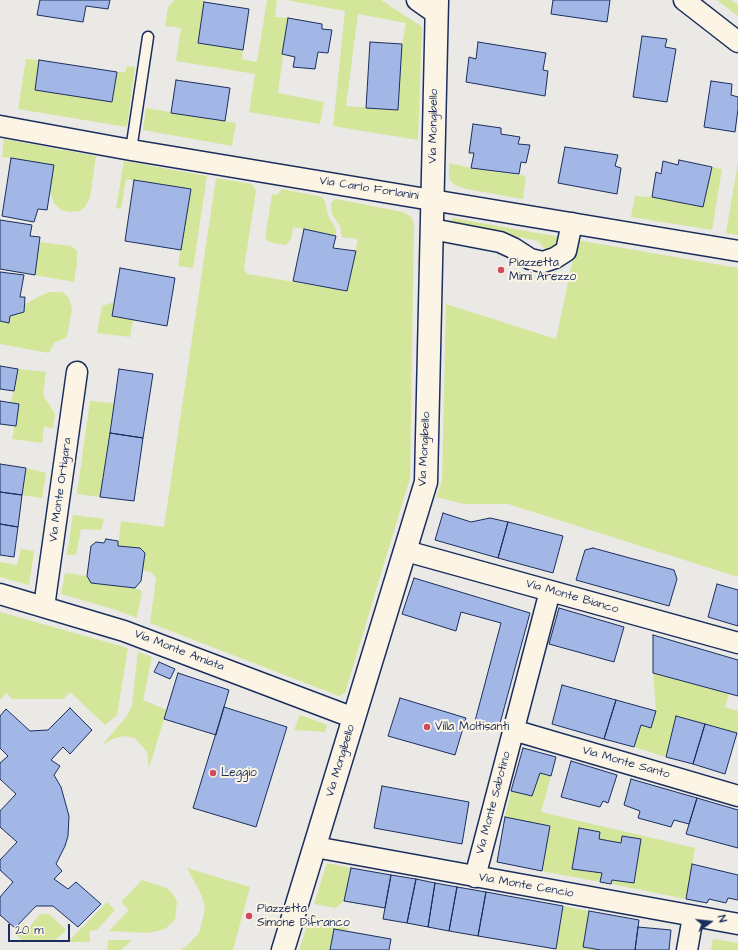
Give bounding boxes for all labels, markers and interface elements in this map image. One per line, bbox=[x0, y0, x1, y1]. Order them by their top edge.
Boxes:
street label: Via Mongibello bbox=[426, 89, 442, 163]
street label: Via Carlo Forlanini bbox=[318, 174, 420, 204]
place label: Piazzetta Mimì Arezzo bbox=[509, 256, 576, 284]
marker: Piazzetta Mimì Arezzo bbox=[496, 265, 506, 275]
street label: Via Mongibello bbox=[416, 411, 434, 487]
street label: Via Monte Ortigara bbox=[47, 437, 75, 543]
street label: Via Monte Bianco bbox=[524, 577, 620, 617]
street label: Via Monte Amiata bbox=[132, 627, 226, 675]
place label: Villa Moltisanti bbox=[435, 720, 509, 734]
marker: Villa Moltisanti bbox=[422, 722, 432, 732]
street label: Via Mongibello bbox=[323, 723, 359, 799]
street label: Via Monte Santo bbox=[581, 744, 671, 782]
street label: Via Monte Sabotino bbox=[473, 750, 515, 856]
place label: Leggio bbox=[221, 766, 257, 780]
marker: Leggio bbox=[208, 768, 218, 778]
street label: Via Monte Cencio bbox=[477, 871, 575, 901]
place label: Piazzetta Simone Difranco bbox=[257, 902, 350, 930]
north arrow bbox=[690, 902, 730, 942]
marker: Piazzetta Simone Difranco bbox=[244, 911, 254, 921]
text: N bbox=[714, 913, 730, 924]
scale bar bbox=[10, 916, 72, 942]
text: 20 m bbox=[15, 922, 44, 939]

